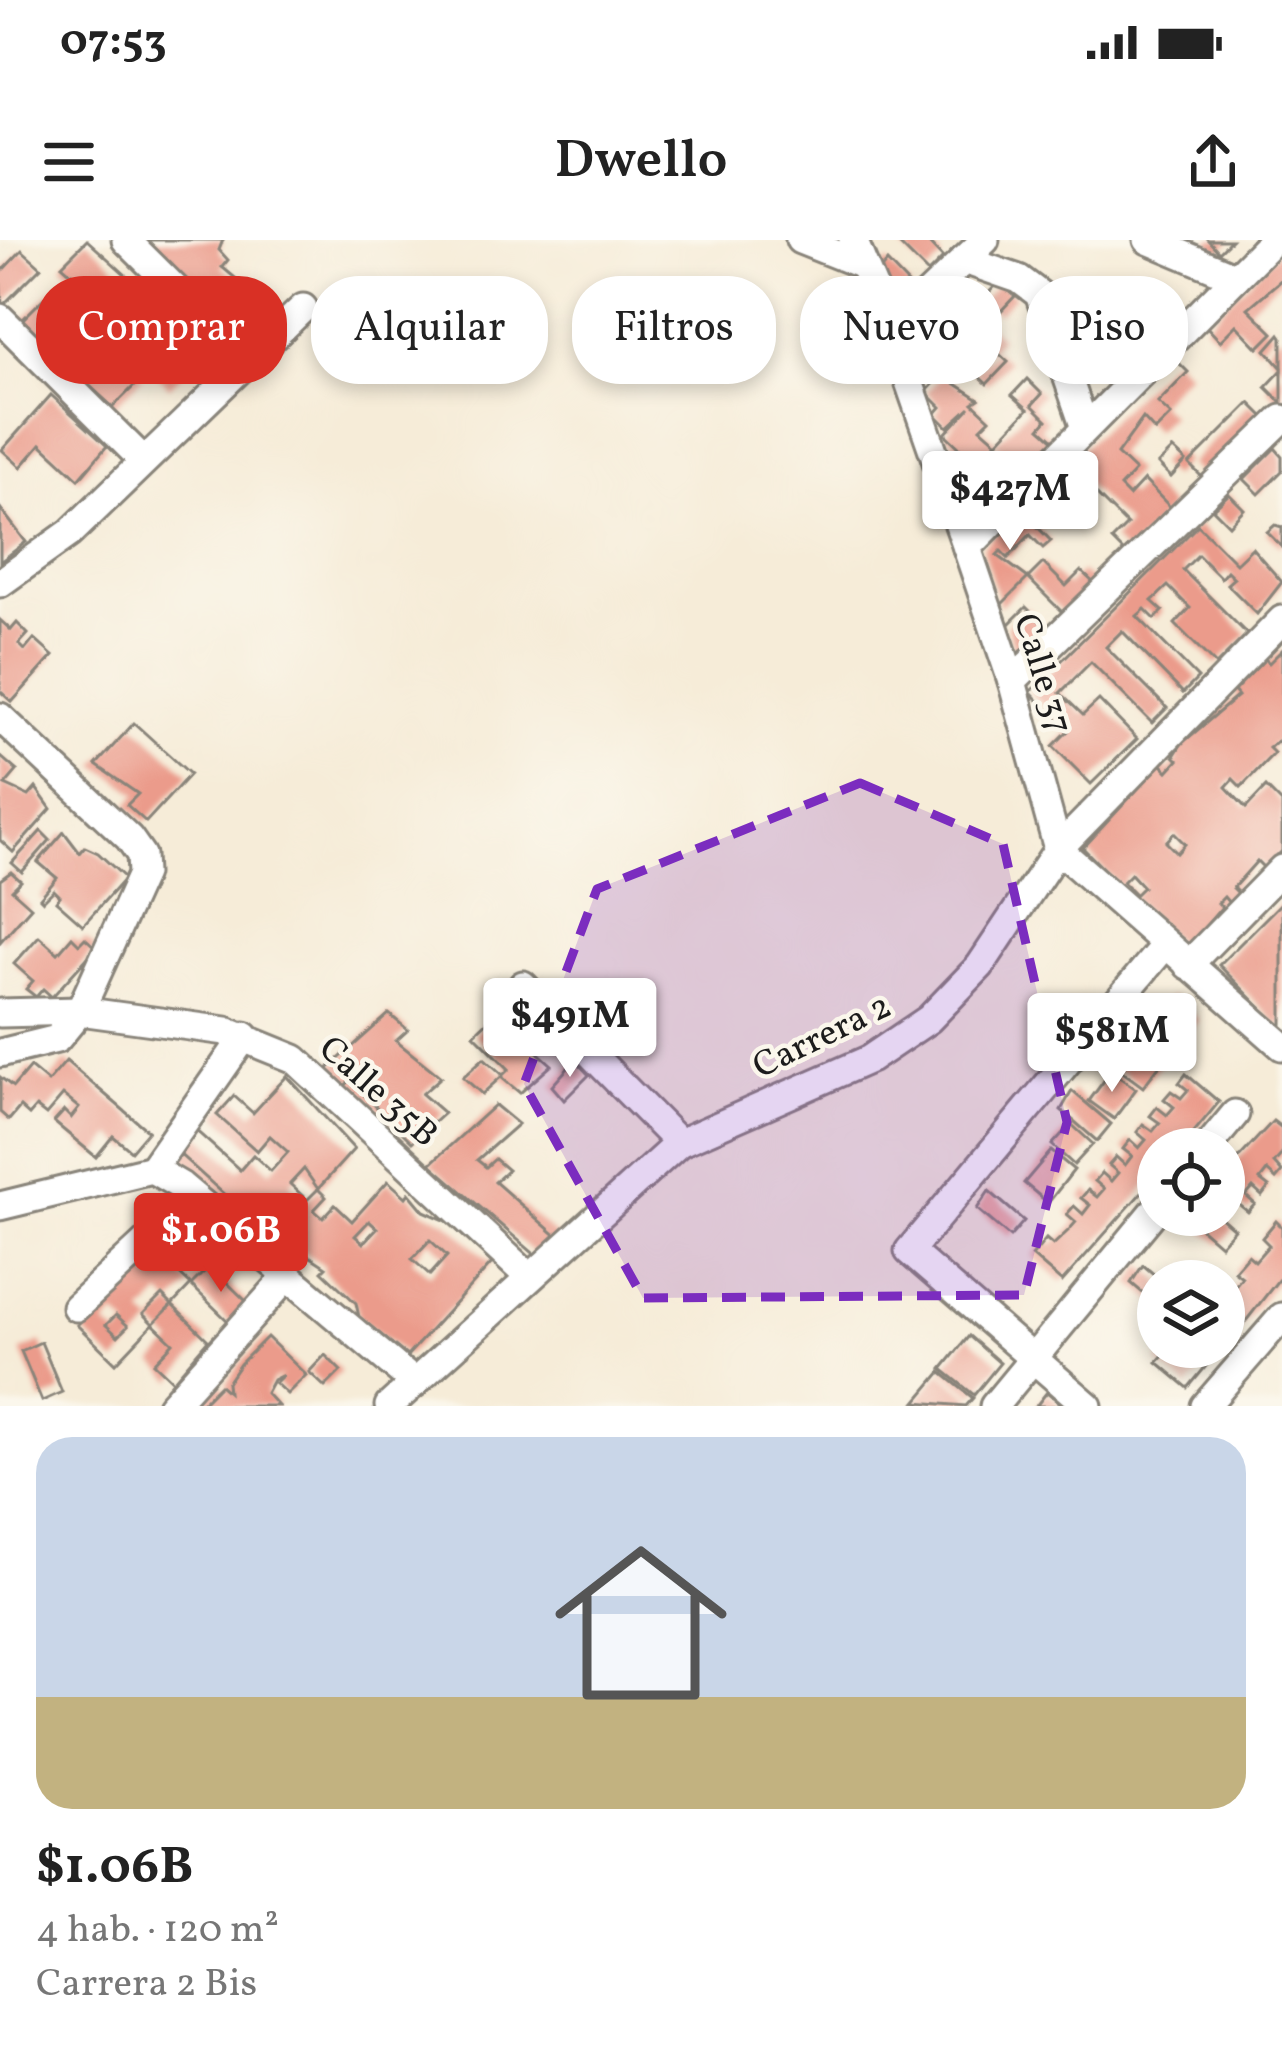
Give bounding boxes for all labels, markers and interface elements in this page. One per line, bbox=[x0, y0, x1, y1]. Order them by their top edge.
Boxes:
text: 07:53 bbox=[60, 11, 167, 74]
text: Dwello bbox=[555, 125, 727, 200]
icon: menu bbox=[36, 129, 102, 195]
icon: share bbox=[1180, 129, 1246, 195]
chip: Comprar bbox=[36, 276, 287, 384]
chip: Alquilar bbox=[311, 276, 548, 384]
chip: Filtros bbox=[572, 276, 776, 384]
chip: Nuevo bbox=[800, 276, 1002, 384]
chip: Piso bbox=[1026, 276, 1188, 384]
pin: $427M bbox=[926, 451, 1094, 553]
text: $427M bbox=[949, 463, 1071, 517]
street label: Calle 37 bbox=[999, 608, 1083, 740]
pin: $491M bbox=[486, 978, 654, 1080]
street label: Carrera 2 bbox=[745, 983, 900, 1093]
text: $491M bbox=[510, 990, 630, 1044]
pin: $581M bbox=[1028, 993, 1196, 1095]
text: $581M bbox=[1054, 1005, 1170, 1059]
street label: Calle 35B bbox=[307, 1026, 448, 1160]
map controls bbox=[1137, 1128, 1245, 1368]
button: locate bbox=[1137, 1128, 1245, 1236]
pin: $1.06B bbox=[123, 1193, 319, 1295]
text: $1.06B bbox=[161, 1205, 281, 1259]
button: layers bbox=[1137, 1260, 1245, 1368]
icon: home bbox=[533, 1515, 749, 1731]
text: $1.06B bbox=[36, 1833, 193, 1904]
text: 4 hab. · 120 m² bbox=[36, 1904, 279, 1958]
text: Carrera 2 Bis bbox=[36, 1958, 257, 2012]

